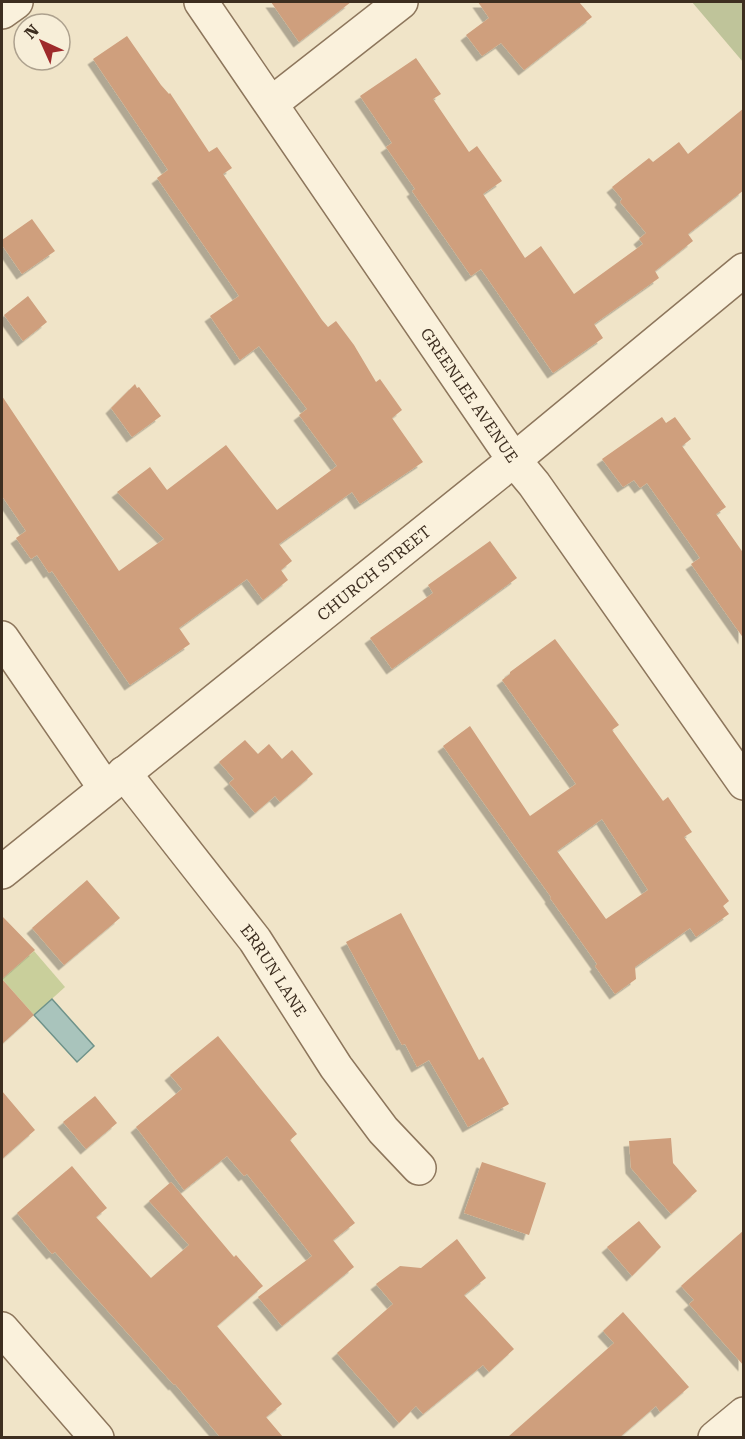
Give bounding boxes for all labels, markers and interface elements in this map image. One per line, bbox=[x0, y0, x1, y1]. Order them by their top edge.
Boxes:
north arrow bbox=[12, 12, 72, 72]
text: N bbox=[21, 21, 43, 43]
street label: GREENLEE AVENUE bbox=[416, 324, 522, 466]
street label: CHURCH STREET bbox=[313, 522, 435, 625]
street label: ERRUN LANE bbox=[236, 921, 310, 1020]

